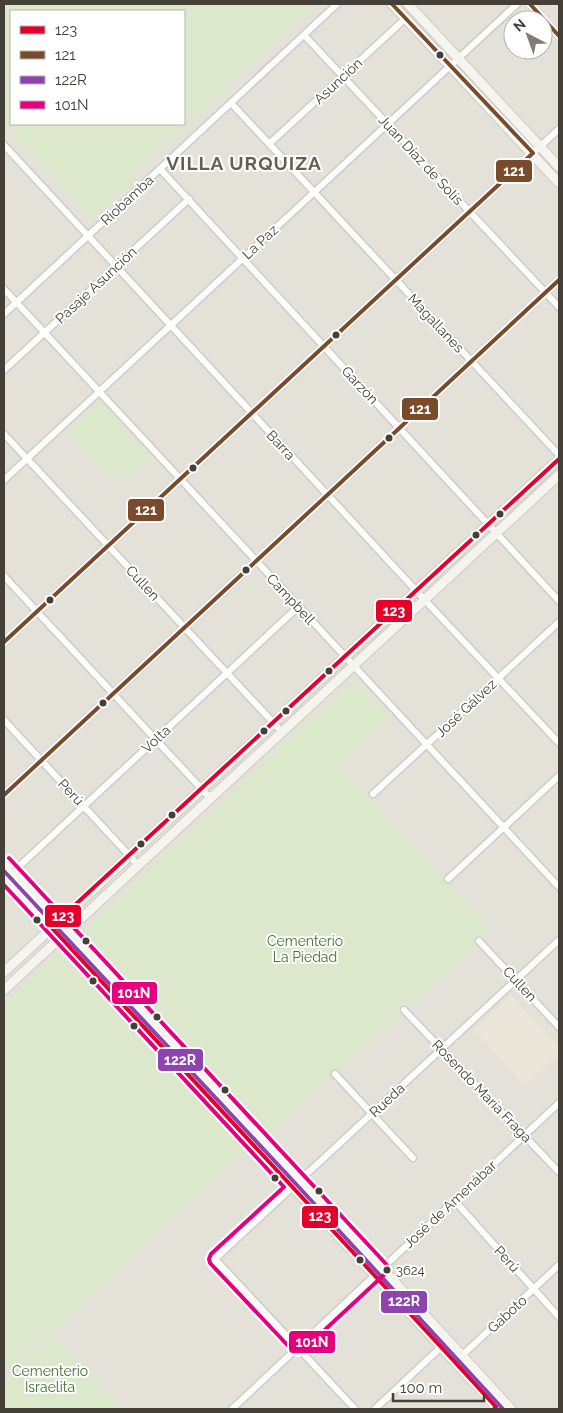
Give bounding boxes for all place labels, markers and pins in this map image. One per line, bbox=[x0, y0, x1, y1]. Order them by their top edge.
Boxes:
unlabelled marker bbox=[435, 50, 445, 60]
unlabelled marker bbox=[331, 330, 341, 340]
unlabelled marker bbox=[384, 433, 394, 443]
unlabelled marker bbox=[188, 463, 198, 473]
unlabelled marker bbox=[495, 509, 505, 519]
unlabelled marker bbox=[471, 530, 481, 540]
unlabelled marker bbox=[241, 565, 251, 575]
unlabelled marker bbox=[45, 595, 55, 605]
unlabelled marker bbox=[324, 666, 334, 676]
unlabelled marker bbox=[98, 698, 108, 708]
unlabelled marker bbox=[281, 706, 291, 716]
unlabelled marker bbox=[259, 726, 269, 736]
unlabelled marker bbox=[167, 810, 177, 820]
unlabelled marker bbox=[136, 839, 146, 849]
unlabelled marker bbox=[32, 915, 42, 925]
unlabelled marker bbox=[81, 936, 91, 946]
unlabelled marker bbox=[88, 976, 98, 986]
unlabelled marker bbox=[152, 1012, 162, 1022]
unlabelled marker bbox=[129, 1021, 139, 1031]
unlabelled marker bbox=[220, 1085, 230, 1095]
unlabelled marker bbox=[270, 1173, 280, 1183]
unlabelled marker bbox=[314, 1186, 324, 1196]
unlabelled marker bbox=[355, 1255, 365, 1265]
place label: 3624 bbox=[396, 1263, 425, 1278]
marker: 3624 bbox=[382, 1265, 392, 1275]

